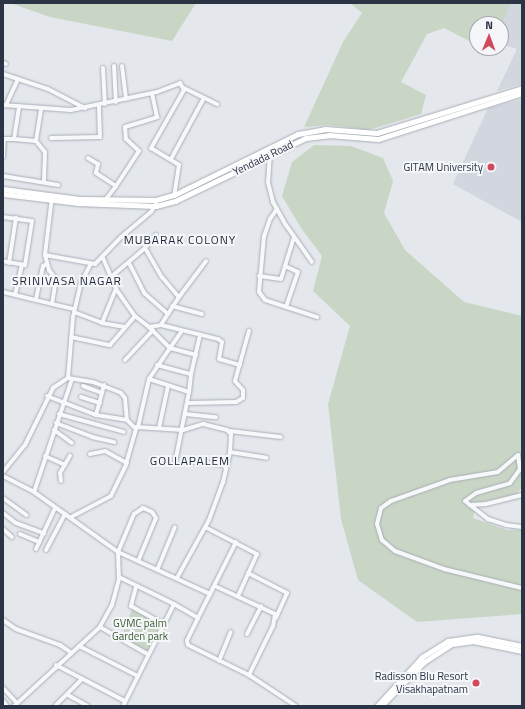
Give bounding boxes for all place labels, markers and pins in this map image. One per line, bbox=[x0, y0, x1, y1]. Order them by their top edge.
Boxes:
place label: GITAM University bbox=[403, 160, 483, 174]
marker: GITAM University bbox=[486, 162, 496, 172]
place label: Radisson Blu Resort Visakhapatnam bbox=[375, 670, 468, 696]
marker: Radisson Blu Resort Visakhapatnam bbox=[471, 678, 481, 688]

